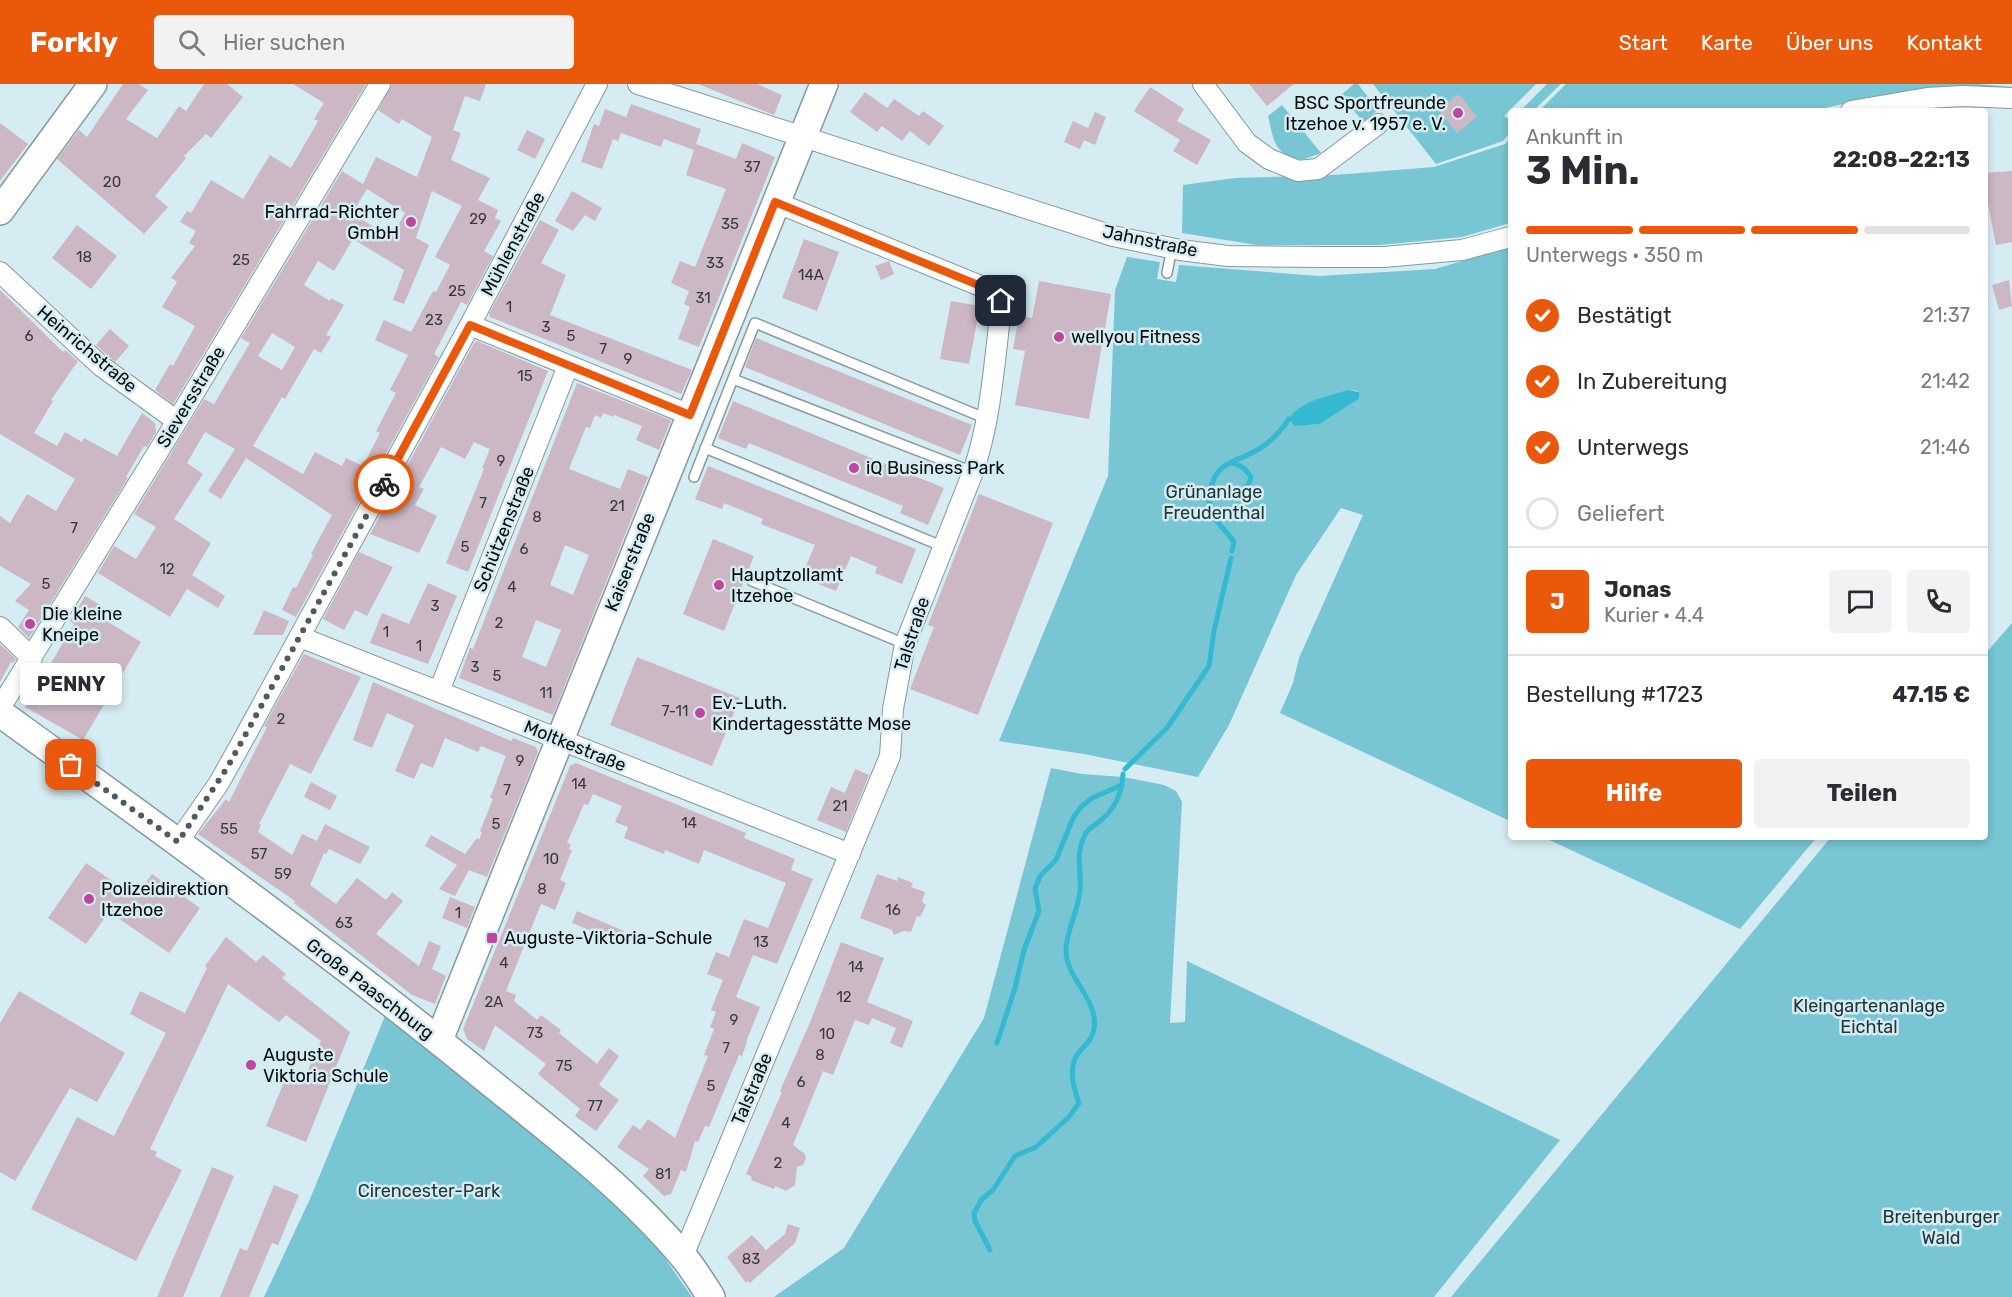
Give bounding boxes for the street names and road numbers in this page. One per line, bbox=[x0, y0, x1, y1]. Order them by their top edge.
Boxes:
street label: Mühlenstraße bbox=[476, 188, 550, 300]
street label: Jahnstraße bbox=[1100, 220, 1200, 262]
street label: Heinrichstraße bbox=[33, 301, 141, 397]
street label: Sieversstraße bbox=[152, 342, 230, 452]
street label: Schützenstraße bbox=[469, 463, 539, 595]
street label: Kaiserstraße bbox=[600, 509, 660, 615]
street label: Talstraße bbox=[890, 594, 934, 674]
street label: Moltkestraße bbox=[521, 715, 629, 777]
street label: Große Paaschburg bbox=[302, 934, 438, 1044]
street label: Talstraße bbox=[727, 1049, 777, 1129]

